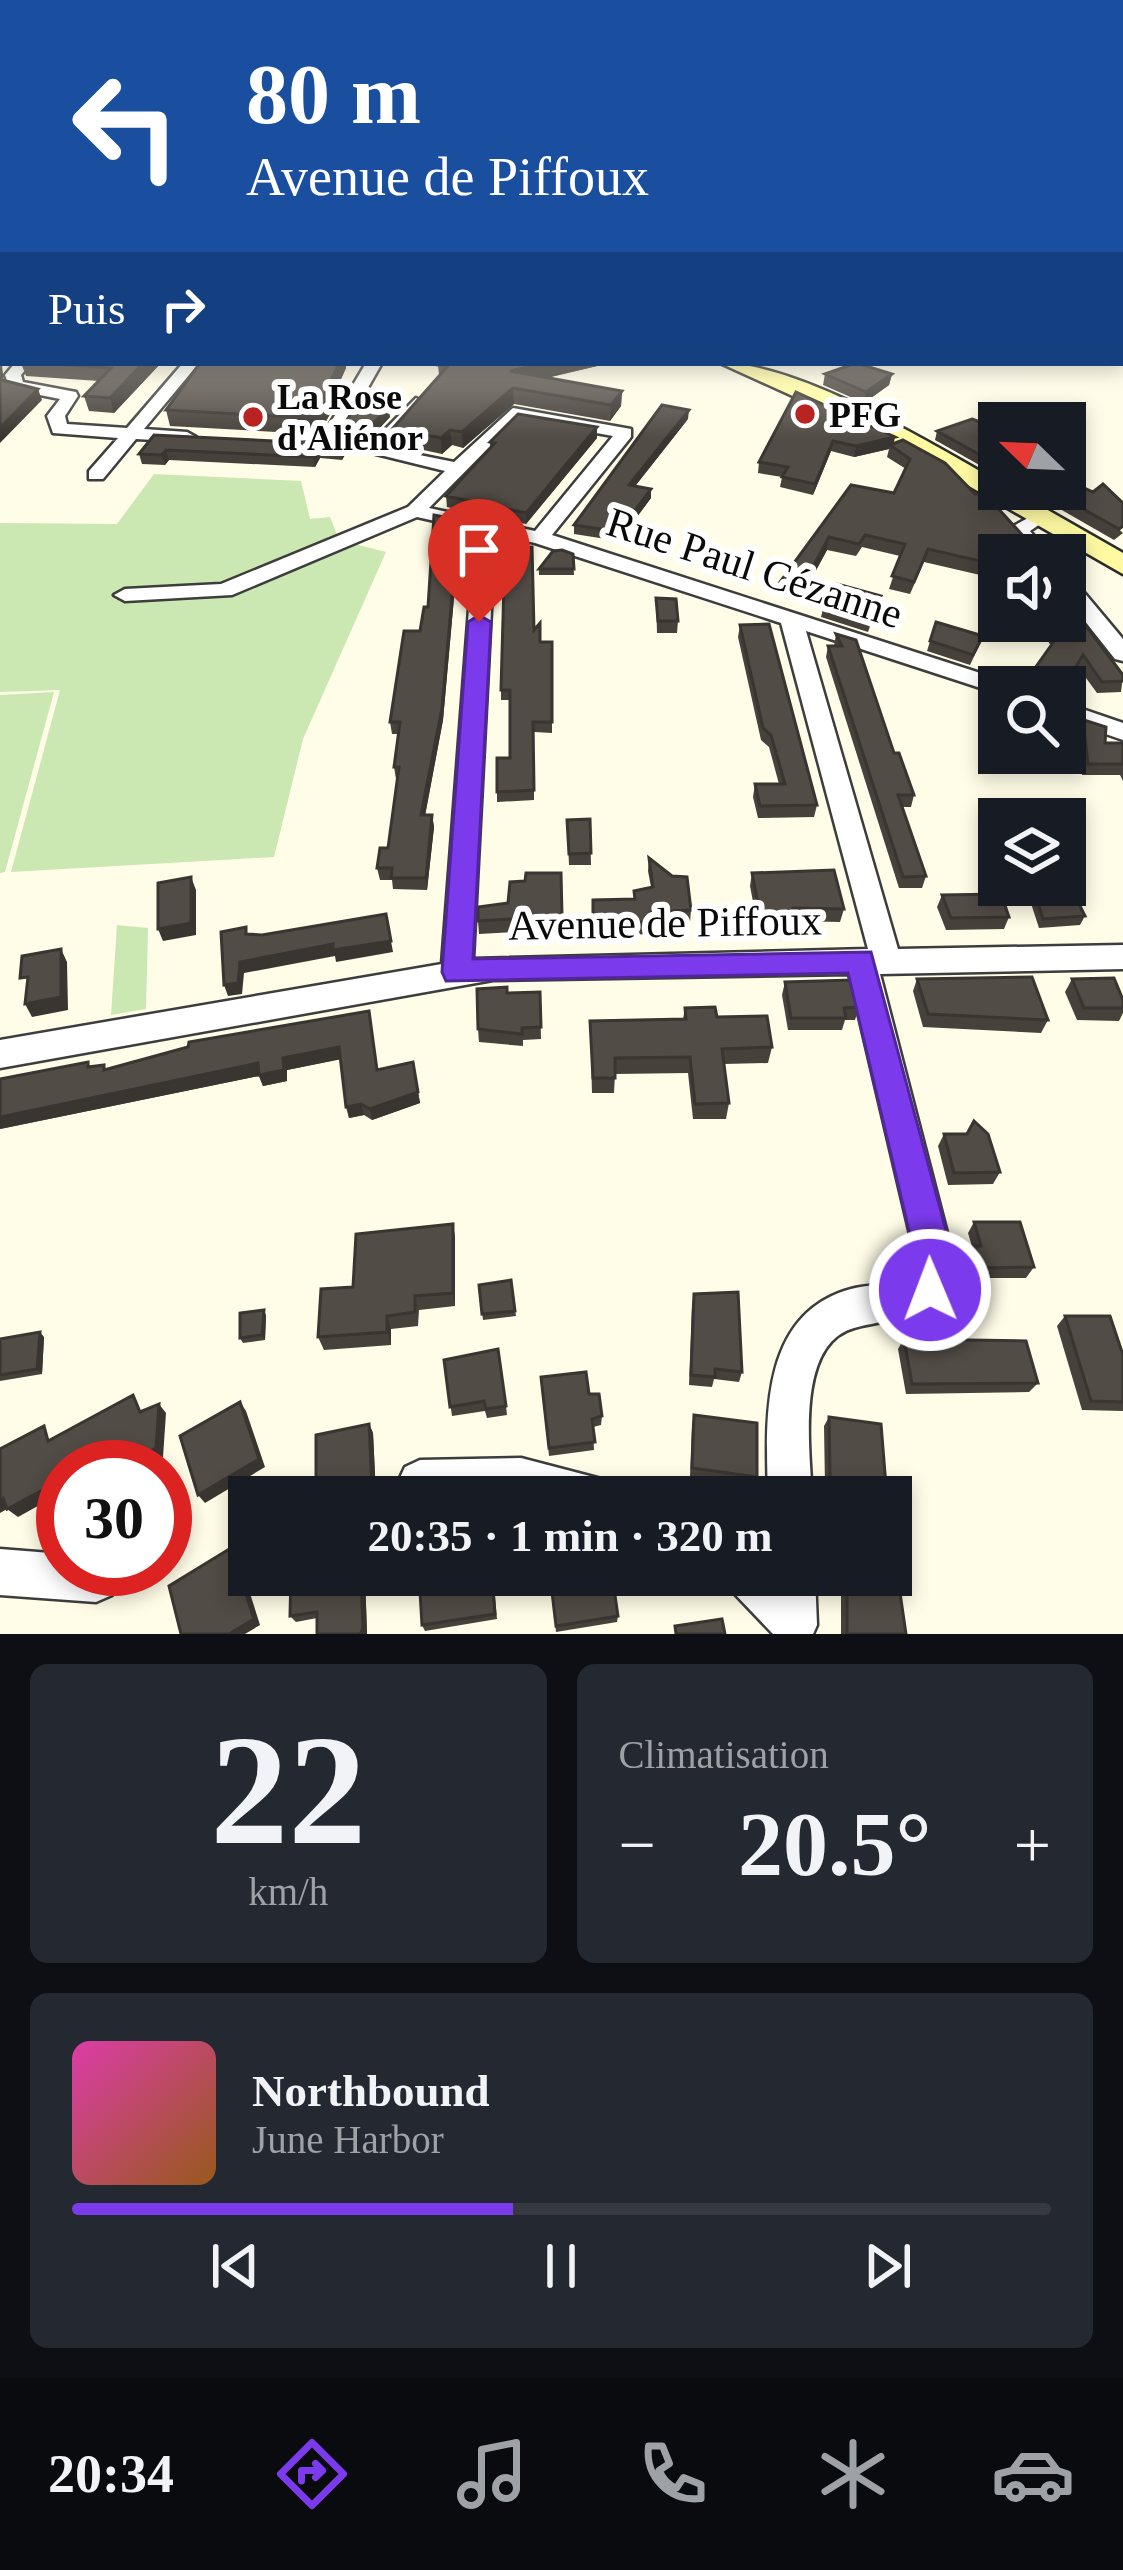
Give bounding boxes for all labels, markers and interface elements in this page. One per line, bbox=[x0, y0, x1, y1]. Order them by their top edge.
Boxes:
icon: left bbox=[48, 48, 204, 204]
text: 80 m bbox=[246, 48, 421, 141]
text: Avenue de Piffoux bbox=[246, 147, 649, 207]
icon: right bbox=[150, 276, 216, 342]
text: Puis bbox=[48, 284, 126, 334]
place label: La Rose d'Aliénor bbox=[277, 377, 423, 458]
place label: PFG bbox=[829, 395, 901, 435]
marker: PFG bbox=[792, 401, 818, 427]
north arrow bbox=[978, 402, 1086, 510]
map controls bbox=[978, 402, 1086, 906]
marker: La Rose d'Aliénor bbox=[240, 404, 266, 430]
pin bbox=[428, 499, 530, 622]
street label: Rue Paul Cézanne bbox=[601, 499, 908, 637]
icon: arrive bbox=[446, 517, 512, 583]
button: sound bbox=[978, 534, 1086, 642]
button: search bbox=[978, 666, 1086, 774]
button: layers bbox=[978, 798, 1086, 906]
street label: Avenue de Piffoux bbox=[508, 897, 822, 949]
position arrow bbox=[867, 1227, 993, 1353]
speed limit sign: 30 bbox=[36, 1440, 192, 1596]
text: 20:35 · 1 min · 320 m bbox=[368, 1511, 773, 1561]
text: 22 bbox=[210, 1704, 366, 1877]
text: Climatisation bbox=[619, 1733, 829, 1776]
text: 20.5° bbox=[738, 1795, 932, 1894]
text: − bbox=[619, 1808, 656, 1881]
text: + bbox=[1014, 1808, 1051, 1881]
text: km/h bbox=[248, 1870, 328, 1913]
text: Northbound bbox=[252, 2066, 490, 2116]
text: June Harbor bbox=[252, 2118, 444, 2161]
icon: previous bbox=[202, 2233, 268, 2299]
icon: pause bbox=[528, 2233, 594, 2299]
icon: next bbox=[855, 2233, 921, 2299]
icon: directions bbox=[270, 2432, 354, 2516]
icon: music bbox=[450, 2432, 534, 2516]
icon: phone bbox=[631, 2432, 715, 2516]
icon: climate bbox=[811, 2432, 895, 2516]
icon: car bbox=[991, 2432, 1075, 2516]
text: 20:34 bbox=[48, 2444, 174, 2504]

